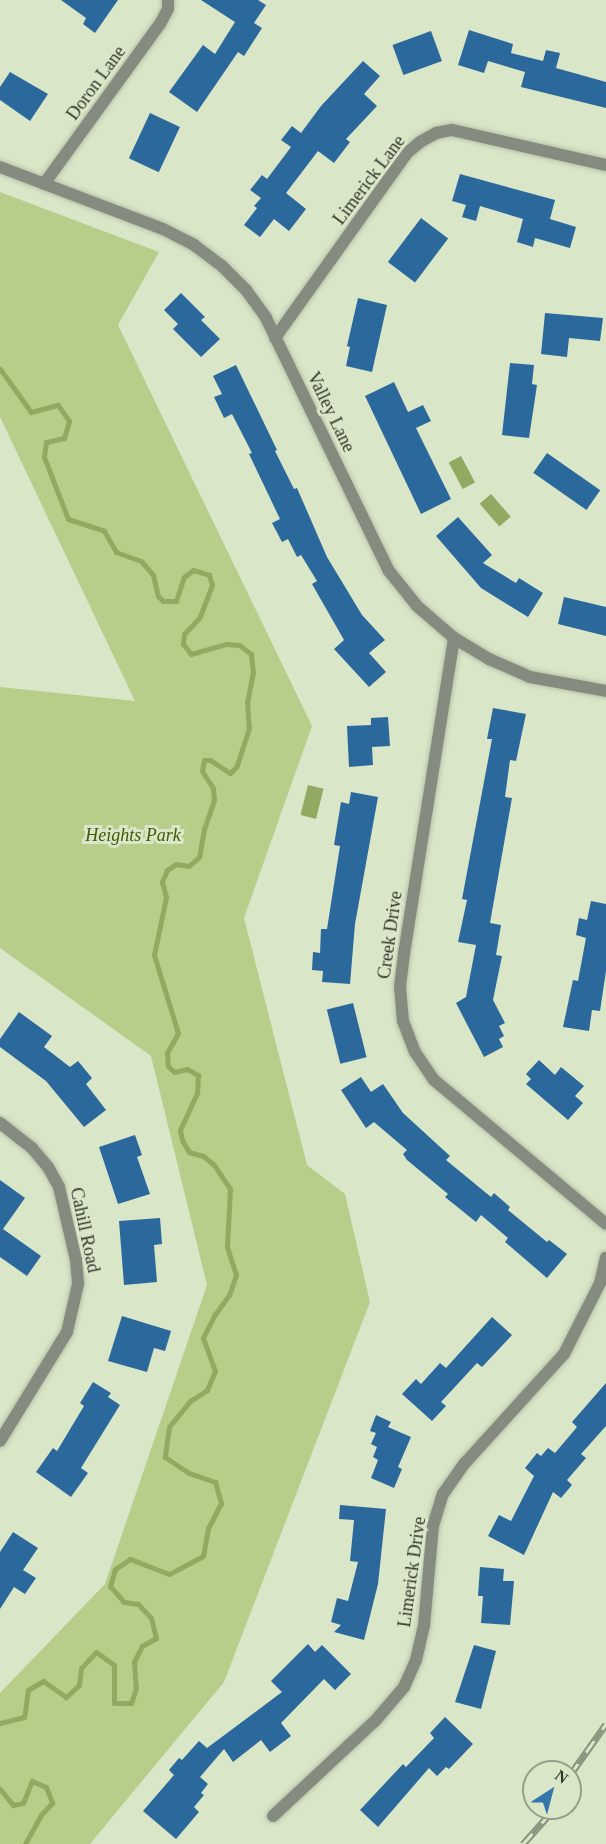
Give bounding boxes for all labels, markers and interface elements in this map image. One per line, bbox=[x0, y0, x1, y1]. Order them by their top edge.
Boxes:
street label: Doron Lane bbox=[62, 42, 130, 124]
street label: Limerick Lane bbox=[328, 131, 410, 229]
street label: Valley Lane bbox=[302, 368, 360, 456]
park label: Heights Park bbox=[85, 824, 181, 846]
street label: Creek Drive bbox=[373, 890, 407, 980]
street label: Cahill Road bbox=[65, 1185, 105, 1275]
street label: Limerick Drive bbox=[394, 1515, 430, 1629]
north arrow bbox=[522, 1760, 582, 1820]
text: N bbox=[552, 1766, 571, 1787]

